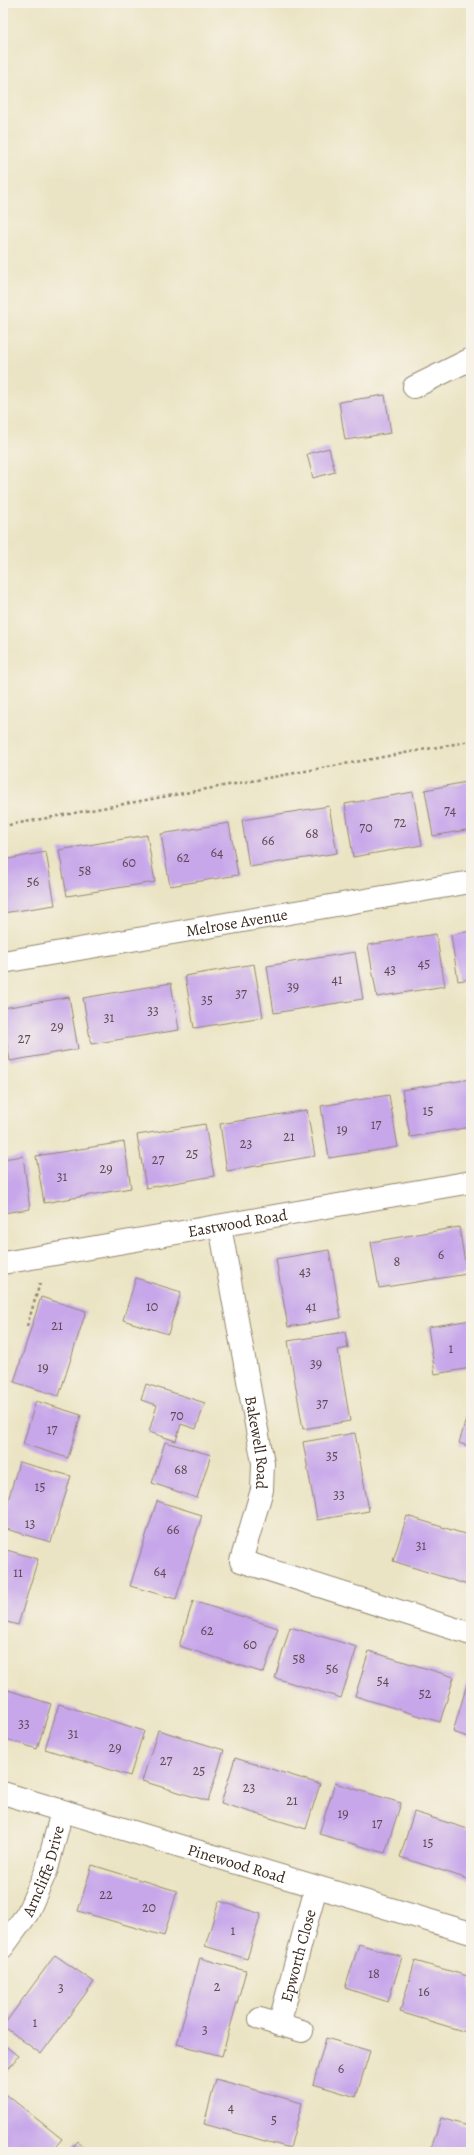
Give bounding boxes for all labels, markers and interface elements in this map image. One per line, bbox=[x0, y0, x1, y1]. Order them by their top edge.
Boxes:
house number: 74 bbox=[444, 801, 456, 820]
house number: 72 bbox=[394, 813, 407, 832]
house number: 70 bbox=[359, 818, 373, 837]
house number: 68 bbox=[305, 824, 319, 843]
house number: 66 bbox=[262, 831, 274, 850]
house number: 64 bbox=[211, 843, 223, 862]
house number: 62 bbox=[176, 848, 190, 867]
house number: 60 bbox=[122, 853, 136, 872]
house number: 58 bbox=[79, 861, 92, 880]
house number: 56 bbox=[27, 872, 39, 891]
street label: Melrose Avenue bbox=[184, 904, 289, 943]
house number: 45 bbox=[418, 954, 430, 973]
house number: 43 bbox=[384, 960, 396, 979]
house number: 41 bbox=[331, 970, 343, 989]
house number: 39 bbox=[287, 977, 299, 996]
house number: 37 bbox=[235, 984, 247, 1003]
house number: 35 bbox=[201, 990, 213, 1009]
house number: 33 bbox=[147, 1001, 159, 1020]
house number: 31 bbox=[104, 1008, 115, 1027]
house number: 29 bbox=[50, 1017, 64, 1036]
house number: 27 bbox=[18, 1029, 30, 1048]
house number: 15 bbox=[423, 1101, 433, 1120]
house number: 17 bbox=[371, 1115, 381, 1134]
house number: 19 bbox=[336, 1120, 348, 1139]
house number: 21 bbox=[283, 1127, 295, 1146]
house number: 23 bbox=[240, 1134, 252, 1153]
house number: 25 bbox=[186, 1144, 198, 1163]
house number: 27 bbox=[152, 1150, 164, 1169]
house number: 29 bbox=[99, 1159, 113, 1178]
house number: 31 bbox=[57, 1167, 68, 1186]
street label: Eastwood Road bbox=[186, 1204, 289, 1243]
house number: 6 bbox=[438, 1245, 444, 1264]
house number: 8 bbox=[394, 1252, 401, 1271]
house number: 43 bbox=[299, 1262, 311, 1281]
house number: 10 bbox=[146, 1297, 158, 1316]
house number: 41 bbox=[305, 1297, 317, 1316]
house number: 21 bbox=[51, 1316, 63, 1335]
house number: 1 bbox=[449, 1339, 454, 1358]
house number: 39 bbox=[310, 1354, 322, 1373]
house number: 19 bbox=[37, 1358, 49, 1377]
street label: Bakewell Road bbox=[239, 1394, 273, 1490]
house number: 37 bbox=[316, 1394, 328, 1413]
house number: 70 bbox=[170, 1406, 184, 1425]
house number: 17 bbox=[47, 1420, 57, 1439]
house number: 35 bbox=[326, 1446, 338, 1465]
house number: 68 bbox=[174, 1460, 188, 1479]
house number: 15 bbox=[35, 1477, 45, 1496]
house number: 33 bbox=[333, 1485, 345, 1504]
house number: 13 bbox=[25, 1514, 35, 1533]
house number: 66 bbox=[167, 1520, 179, 1539]
house number: 31 bbox=[416, 1536, 427, 1555]
house number: 64 bbox=[154, 1562, 166, 1581]
house number: 11 bbox=[13, 1563, 23, 1582]
house number: 62 bbox=[200, 1621, 214, 1640]
house number: 60 bbox=[243, 1635, 257, 1654]
house number: 58 bbox=[293, 1649, 306, 1668]
house number: 56 bbox=[326, 1659, 338, 1678]
house number: 54 bbox=[377, 1671, 389, 1690]
house number: 52 bbox=[419, 1684, 432, 1703]
house number: 33 bbox=[18, 1714, 30, 1733]
house number: 31 bbox=[68, 1724, 79, 1743]
house number: 29 bbox=[108, 1738, 122, 1757]
house number: 27 bbox=[160, 1751, 172, 1770]
house number: 25 bbox=[193, 1761, 205, 1780]
house number: 23 bbox=[243, 1778, 255, 1797]
house number: 21 bbox=[286, 1791, 298, 1810]
house number: 19 bbox=[337, 1804, 349, 1823]
house number: 17 bbox=[372, 1814, 382, 1833]
street label: Arncliffe Drive bbox=[17, 1823, 70, 1921]
house number: 15 bbox=[423, 1833, 433, 1852]
street label: Pinewood Road bbox=[185, 1839, 288, 1889]
house number: 22 bbox=[99, 1885, 113, 1904]
house number: 20 bbox=[142, 1898, 156, 1917]
street label: Epworth Close bbox=[276, 1907, 322, 2005]
house number: 1 bbox=[231, 1921, 236, 1940]
house number: 18 bbox=[368, 1964, 380, 1983]
house number: 2 bbox=[214, 1977, 221, 1996]
house number: 3 bbox=[58, 1978, 64, 1997]
house number: 16 bbox=[418, 1982, 430, 2001]
house number: 1 bbox=[33, 2013, 38, 2032]
house number: 3 bbox=[202, 2020, 208, 2039]
house number: 6 bbox=[338, 2059, 344, 2078]
house number: 4 bbox=[228, 2098, 234, 2117]
house number: 5 bbox=[271, 2110, 277, 2129]

